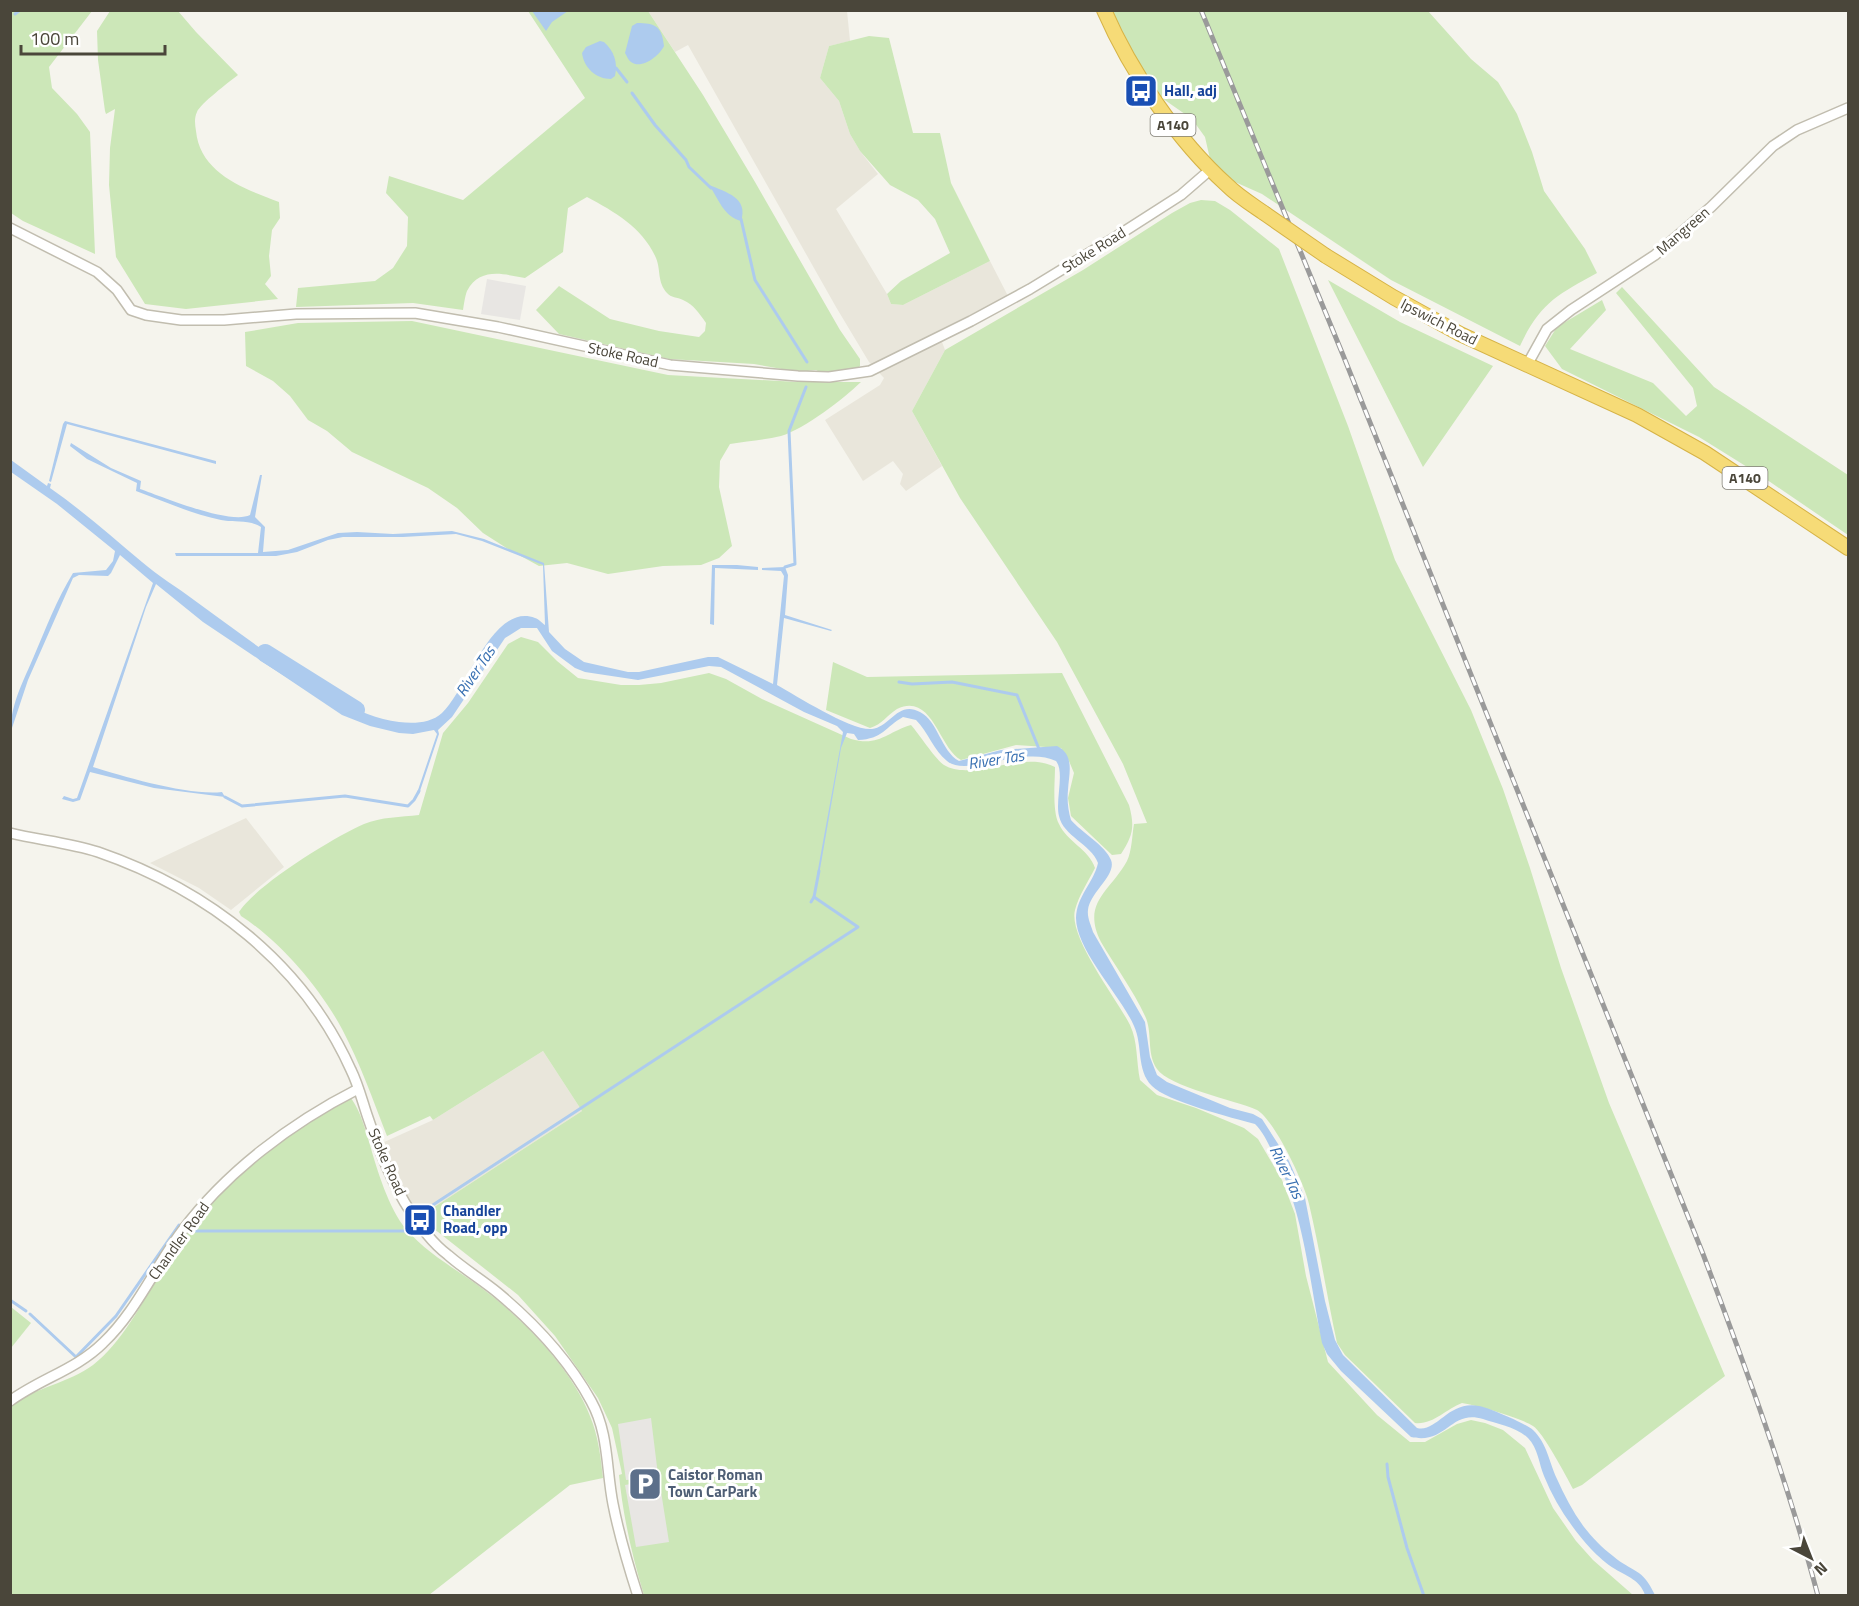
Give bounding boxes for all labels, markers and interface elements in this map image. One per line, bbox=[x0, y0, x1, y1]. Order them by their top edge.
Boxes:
scale bar bbox=[21, 18, 165, 56]
text: 100 m bbox=[30, 25, 79, 52]
bus stop icon: Hall, adj bbox=[1123, 73, 1159, 109]
place label: Hall, adj bbox=[1164, 79, 1217, 102]
road number: A140 bbox=[1150, 114, 1196, 136]
street label: Mangreen bbox=[1651, 201, 1714, 260]
street label: Stoke Road bbox=[1057, 221, 1130, 278]
street label: Ipswich Road bbox=[1397, 292, 1482, 351]
street label: Stoke Road bbox=[586, 336, 660, 373]
road number: A140 bbox=[1722, 467, 1768, 489]
water label: River Tas bbox=[449, 640, 501, 701]
water label: River Tas bbox=[966, 743, 1027, 775]
street label: Stoke Road bbox=[362, 1124, 413, 1199]
water label: River Tas bbox=[1264, 1141, 1311, 1204]
street label: Chandler Road bbox=[142, 1197, 215, 1285]
place label: Chandler Road, opp bbox=[443, 1199, 508, 1239]
bus stop icon: Chandler Road, opp bbox=[402, 1202, 438, 1238]
place label: Caistor Roman Town CarPark bbox=[668, 1463, 763, 1503]
parking icon: Caistor Roman Town CarPark bbox=[627, 1466, 663, 1502]
north arrow bbox=[1781, 1528, 1841, 1588]
text: N bbox=[1809, 1557, 1833, 1582]

